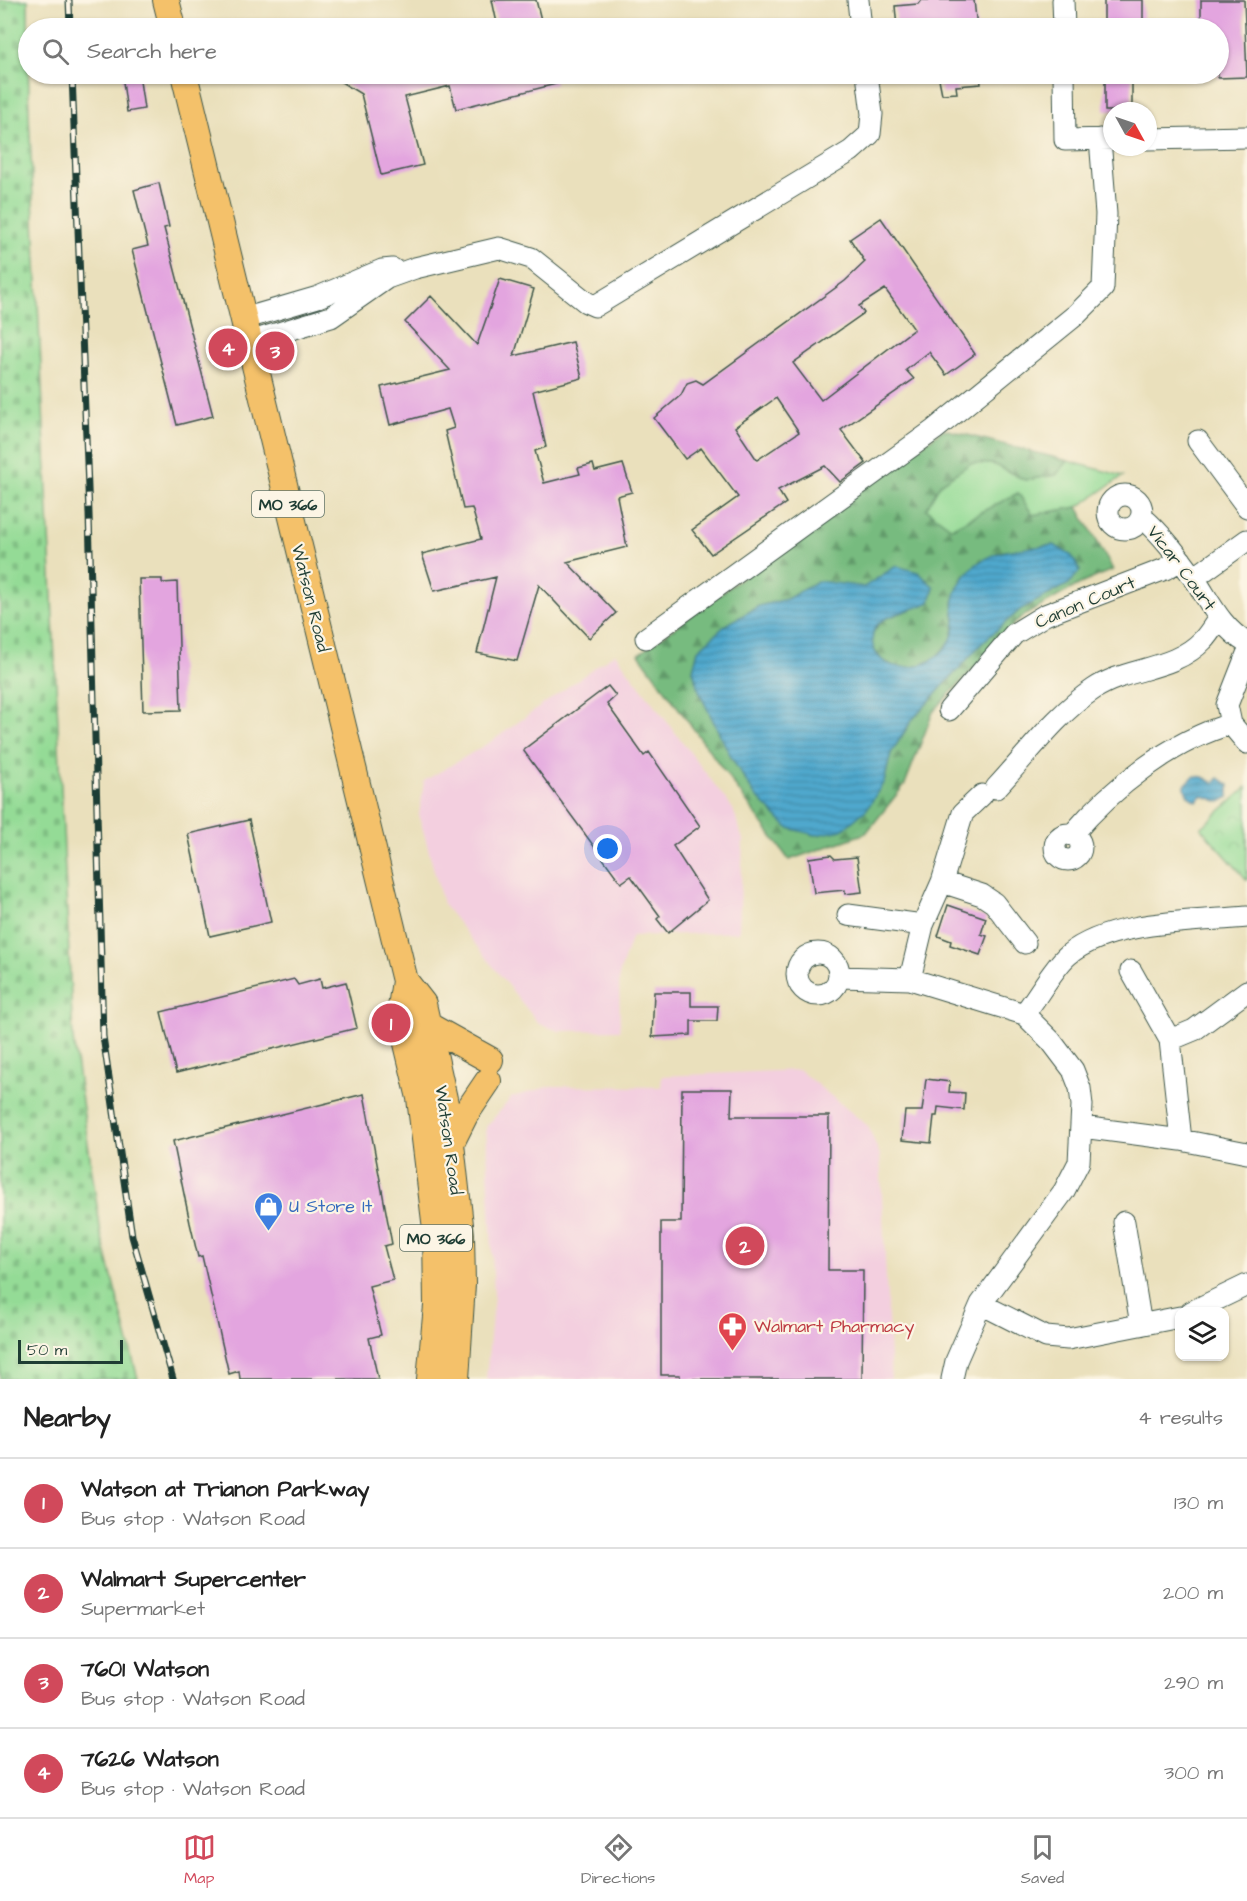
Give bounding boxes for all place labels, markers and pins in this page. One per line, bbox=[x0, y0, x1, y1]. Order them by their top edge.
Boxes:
pin: 4 bbox=[208, 326, 248, 370]
pin: 3 bbox=[256, 328, 294, 374]
pin: 1 bbox=[372, 1000, 410, 1046]
shop icon: U Store It bbox=[252, 1190, 284, 1232]
place label: U Store It bbox=[289, 1194, 373, 1219]
pin: 2 bbox=[726, 1224, 764, 1268]
pharmacy icon: Walmart Pharmacy bbox=[717, 1310, 749, 1352]
place label: Walmart Pharmacy bbox=[754, 1314, 915, 1340]

